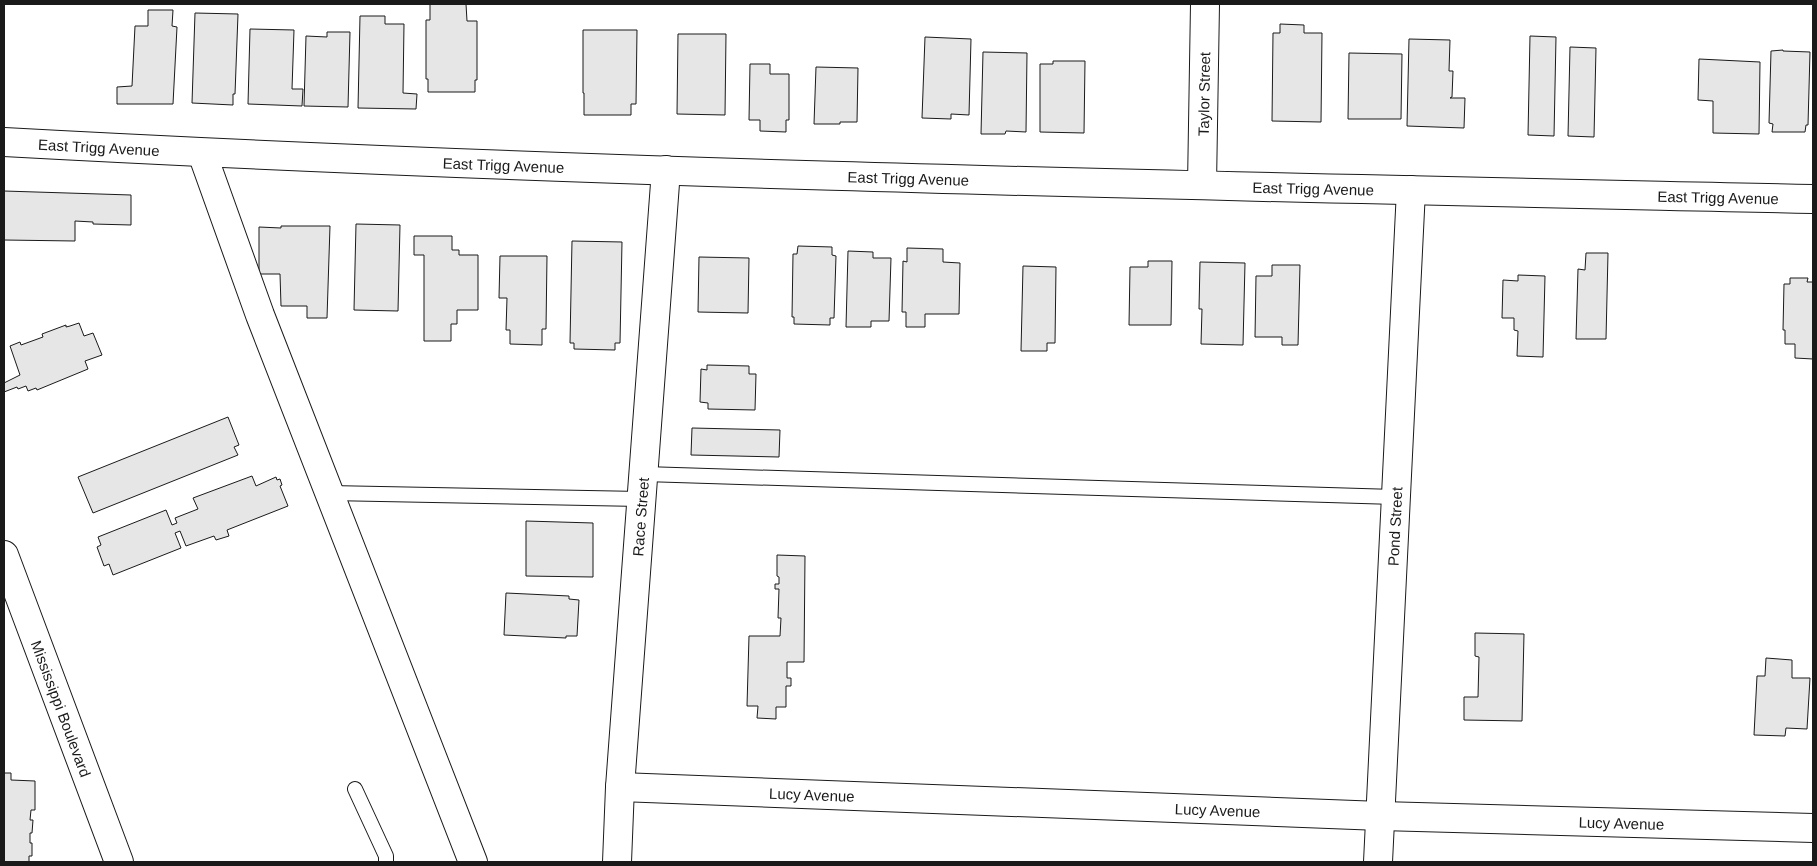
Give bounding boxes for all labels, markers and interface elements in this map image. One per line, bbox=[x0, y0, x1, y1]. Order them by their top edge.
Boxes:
street label: Taylor Street bbox=[1194, 51, 1213, 136]
street label: East Trigg Avenue bbox=[38, 135, 160, 159]
street label: East Trigg Avenue bbox=[442, 154, 564, 176]
street label: East Trigg Avenue bbox=[847, 168, 969, 188]
street label: East Trigg Avenue bbox=[1252, 178, 1374, 198]
street label: East Trigg Avenue bbox=[1657, 187, 1779, 207]
street label: Race Street bbox=[629, 476, 652, 557]
street label: Pond Street bbox=[1384, 486, 1405, 566]
street label: Mississippi Boulevard bbox=[28, 638, 95, 779]
street label: Lucy Avenue bbox=[769, 784, 855, 804]
street label: Lucy Avenue bbox=[1174, 800, 1261, 820]
street label: Lucy Avenue bbox=[1578, 813, 1664, 832]

